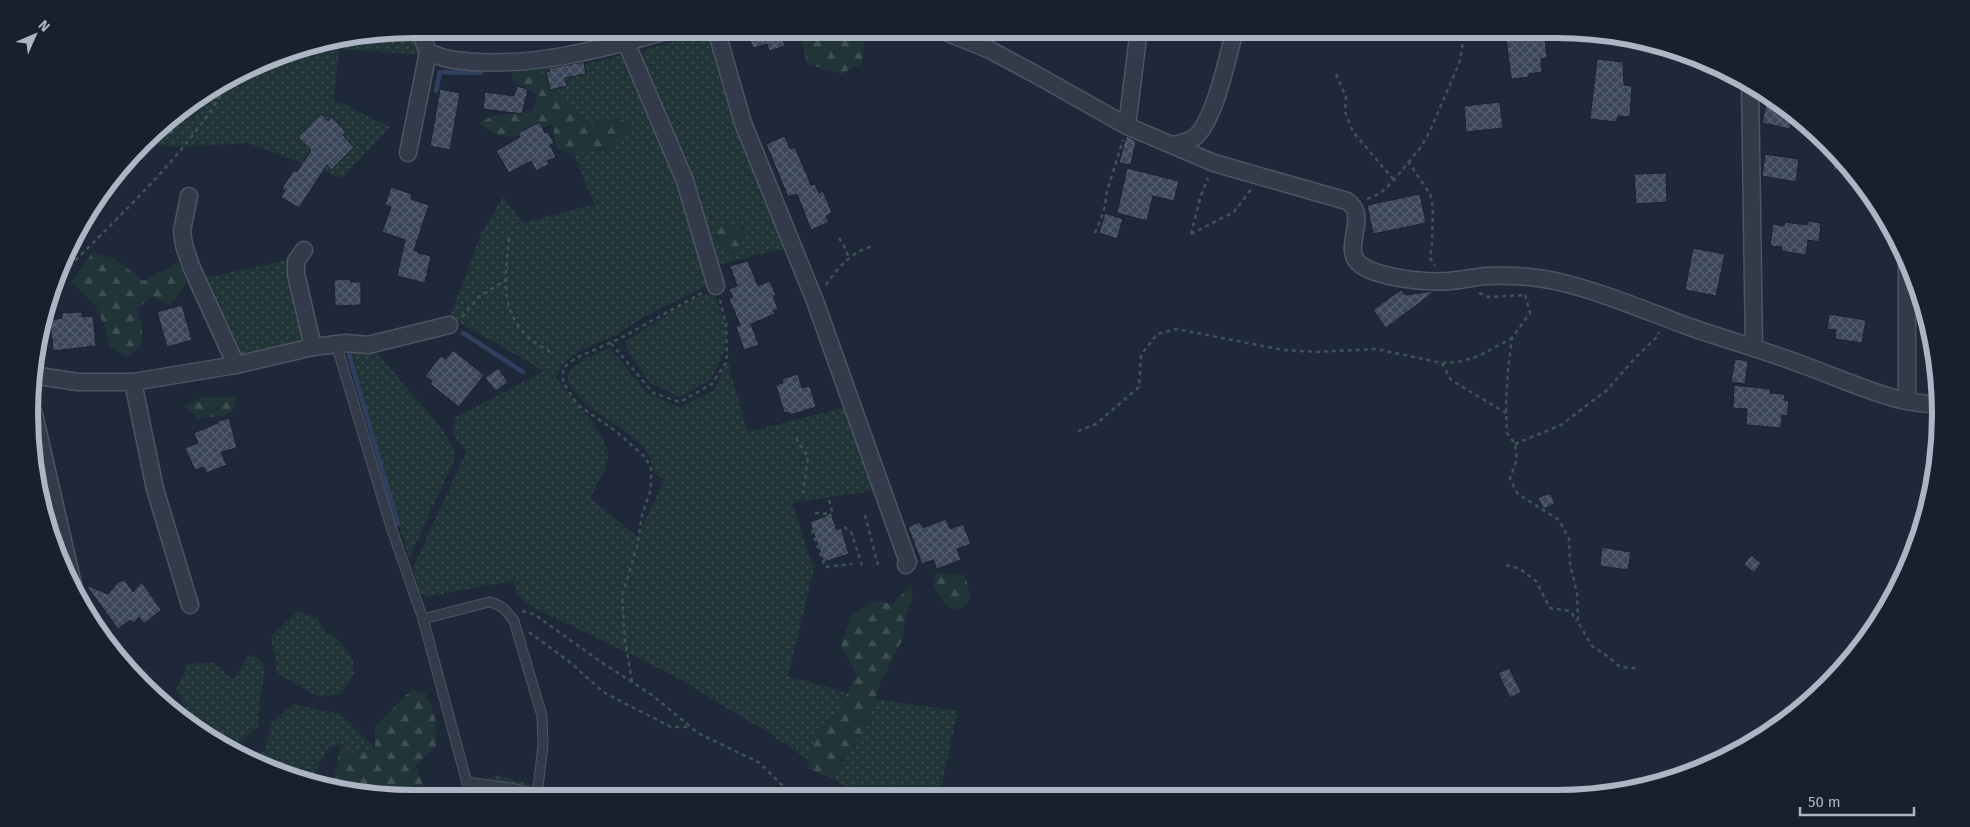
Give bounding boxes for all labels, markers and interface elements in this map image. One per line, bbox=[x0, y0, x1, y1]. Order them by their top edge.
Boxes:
north arrow bbox=[10, 10, 60, 60]
text: N bbox=[35, 17, 53, 35]
scale bar bbox=[1800, 784, 1914, 816]
text: 50 m bbox=[1808, 793, 1841, 811]

